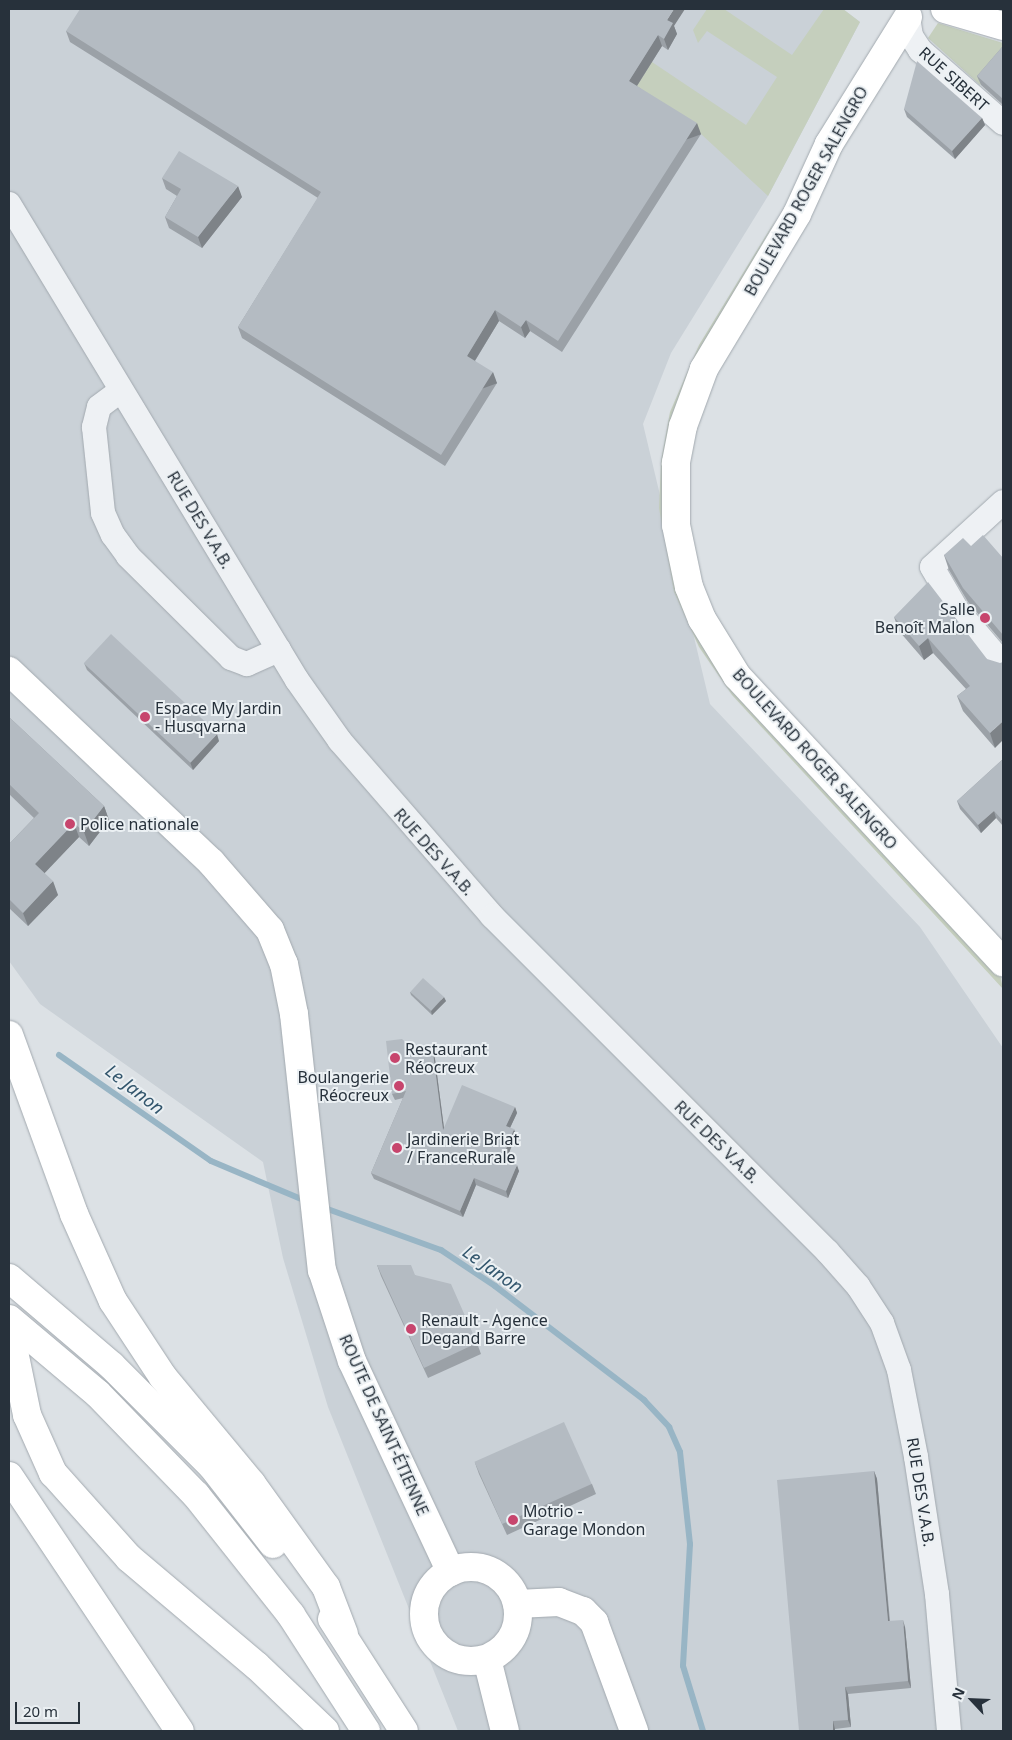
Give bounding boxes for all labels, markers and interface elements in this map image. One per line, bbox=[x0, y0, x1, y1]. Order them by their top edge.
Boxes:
street label: RUE SIBERT bbox=[915, 43, 993, 115]
street label: BOULEVARD ROGER SALENGRO bbox=[740, 83, 872, 299]
street label: RUE DES V.A.B. bbox=[163, 468, 237, 572]
place label: Salle Benoît Malon bbox=[875, 599, 975, 637]
marker: Salle Benoît Malon bbox=[979, 612, 991, 624]
street label: BOULEVARD ROGER SALENGRO bbox=[729, 665, 901, 853]
place label: Espace My Jardin - Husqvarna bbox=[155, 698, 282, 736]
marker: Espace My Jardin - Husqvarna bbox=[139, 711, 151, 723]
street label: RUE DES V.A.B. bbox=[390, 805, 478, 899]
place label: Police nationale bbox=[80, 814, 199, 834]
marker: Police nationale bbox=[64, 818, 76, 830]
place label: Restaurant Réocreux bbox=[405, 1039, 487, 1077]
marker: Restaurant Réocreux bbox=[389, 1052, 401, 1064]
water label: Le Janon bbox=[101, 1059, 169, 1119]
place label: Boulangerie Réocreux bbox=[297, 1067, 389, 1105]
marker: Boulangerie Réocreux bbox=[393, 1080, 405, 1092]
street label: RUE DES V.A.B. bbox=[671, 1097, 763, 1187]
place label: Jardinerie Briat / FranceRurale bbox=[407, 1129, 519, 1167]
marker: Jardinerie Briat / FranceRurale bbox=[391, 1142, 403, 1154]
water label: Le Janon bbox=[459, 1241, 527, 1297]
place label: Renault - Agence Degand Barre bbox=[421, 1310, 548, 1348]
marker: Renault - Agence Degand Barre bbox=[405, 1323, 417, 1335]
street label: ROUTE DE SAINT-ÉTIENNE bbox=[335, 1331, 433, 1519]
street label: RUE DES V.A.B. bbox=[903, 1436, 939, 1548]
place label: Motrio - Garage Mondon bbox=[523, 1501, 645, 1539]
marker: Motrio - Garage Mondon bbox=[507, 1514, 519, 1526]
north arrow bbox=[947, 1675, 997, 1725]
text: N bbox=[947, 1684, 969, 1703]
scale bar bbox=[18, 1692, 82, 1724]
text: 20 m bbox=[23, 1701, 58, 1721]

